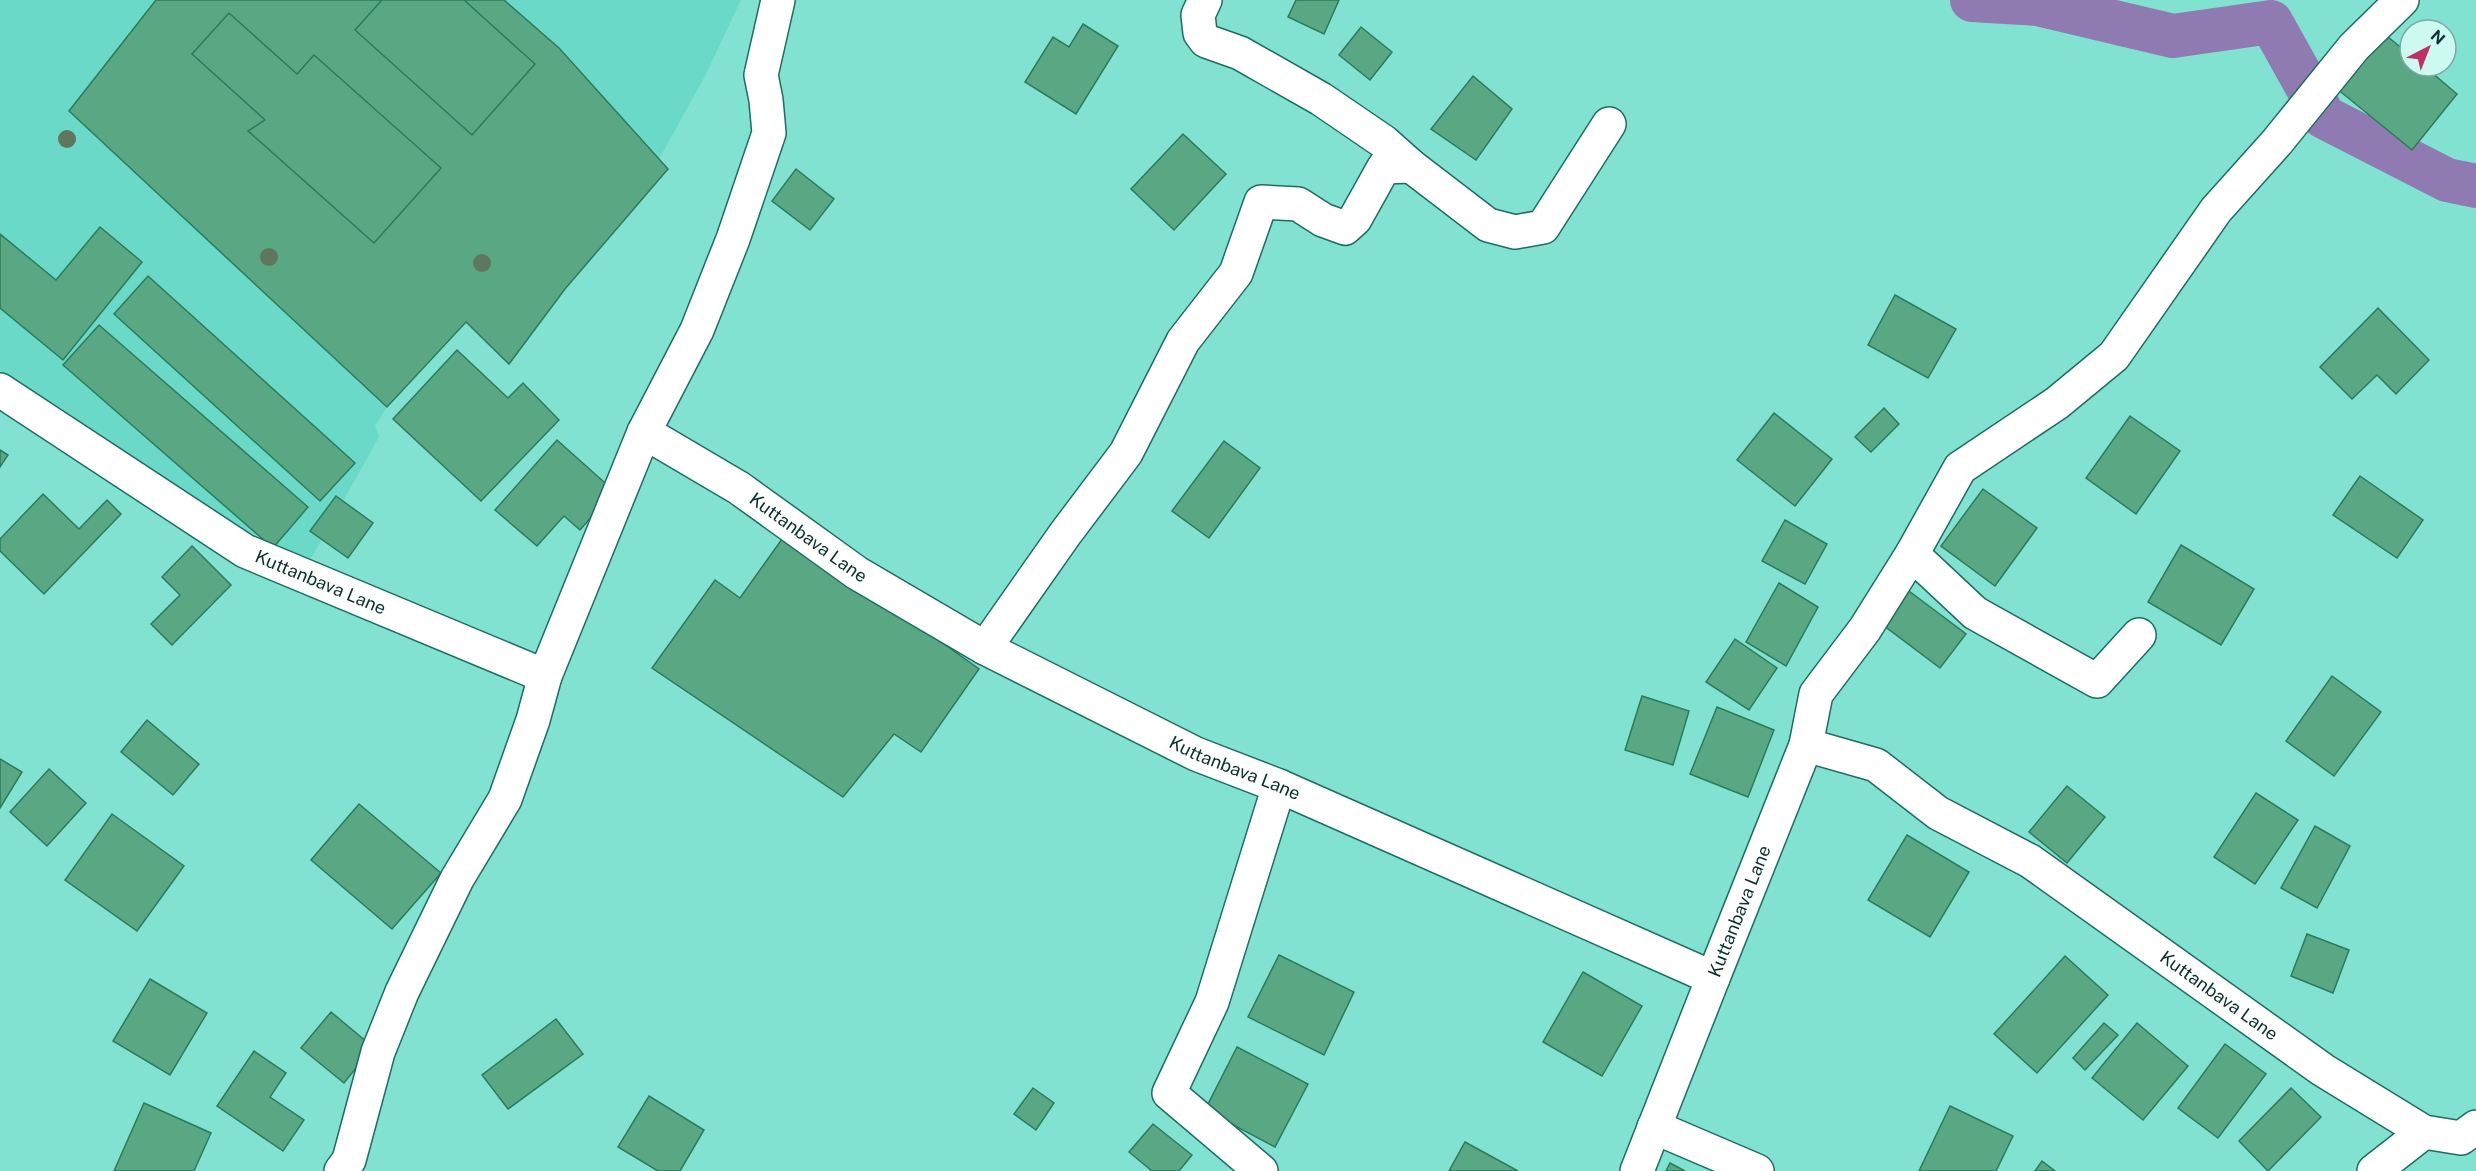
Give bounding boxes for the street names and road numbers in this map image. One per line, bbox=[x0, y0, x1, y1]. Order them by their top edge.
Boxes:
street label: Kuttanbava Lane bbox=[746, 488, 871, 587]
street label: Kuttanbava Lane bbox=[252, 545, 389, 619]
street label: Kuttanbava Lane bbox=[1166, 731, 1304, 804]
street label: Kuttanbava Lane bbox=[1703, 842, 1775, 980]
street label: Kuttanbava Lane bbox=[2156, 946, 2282, 1044]

